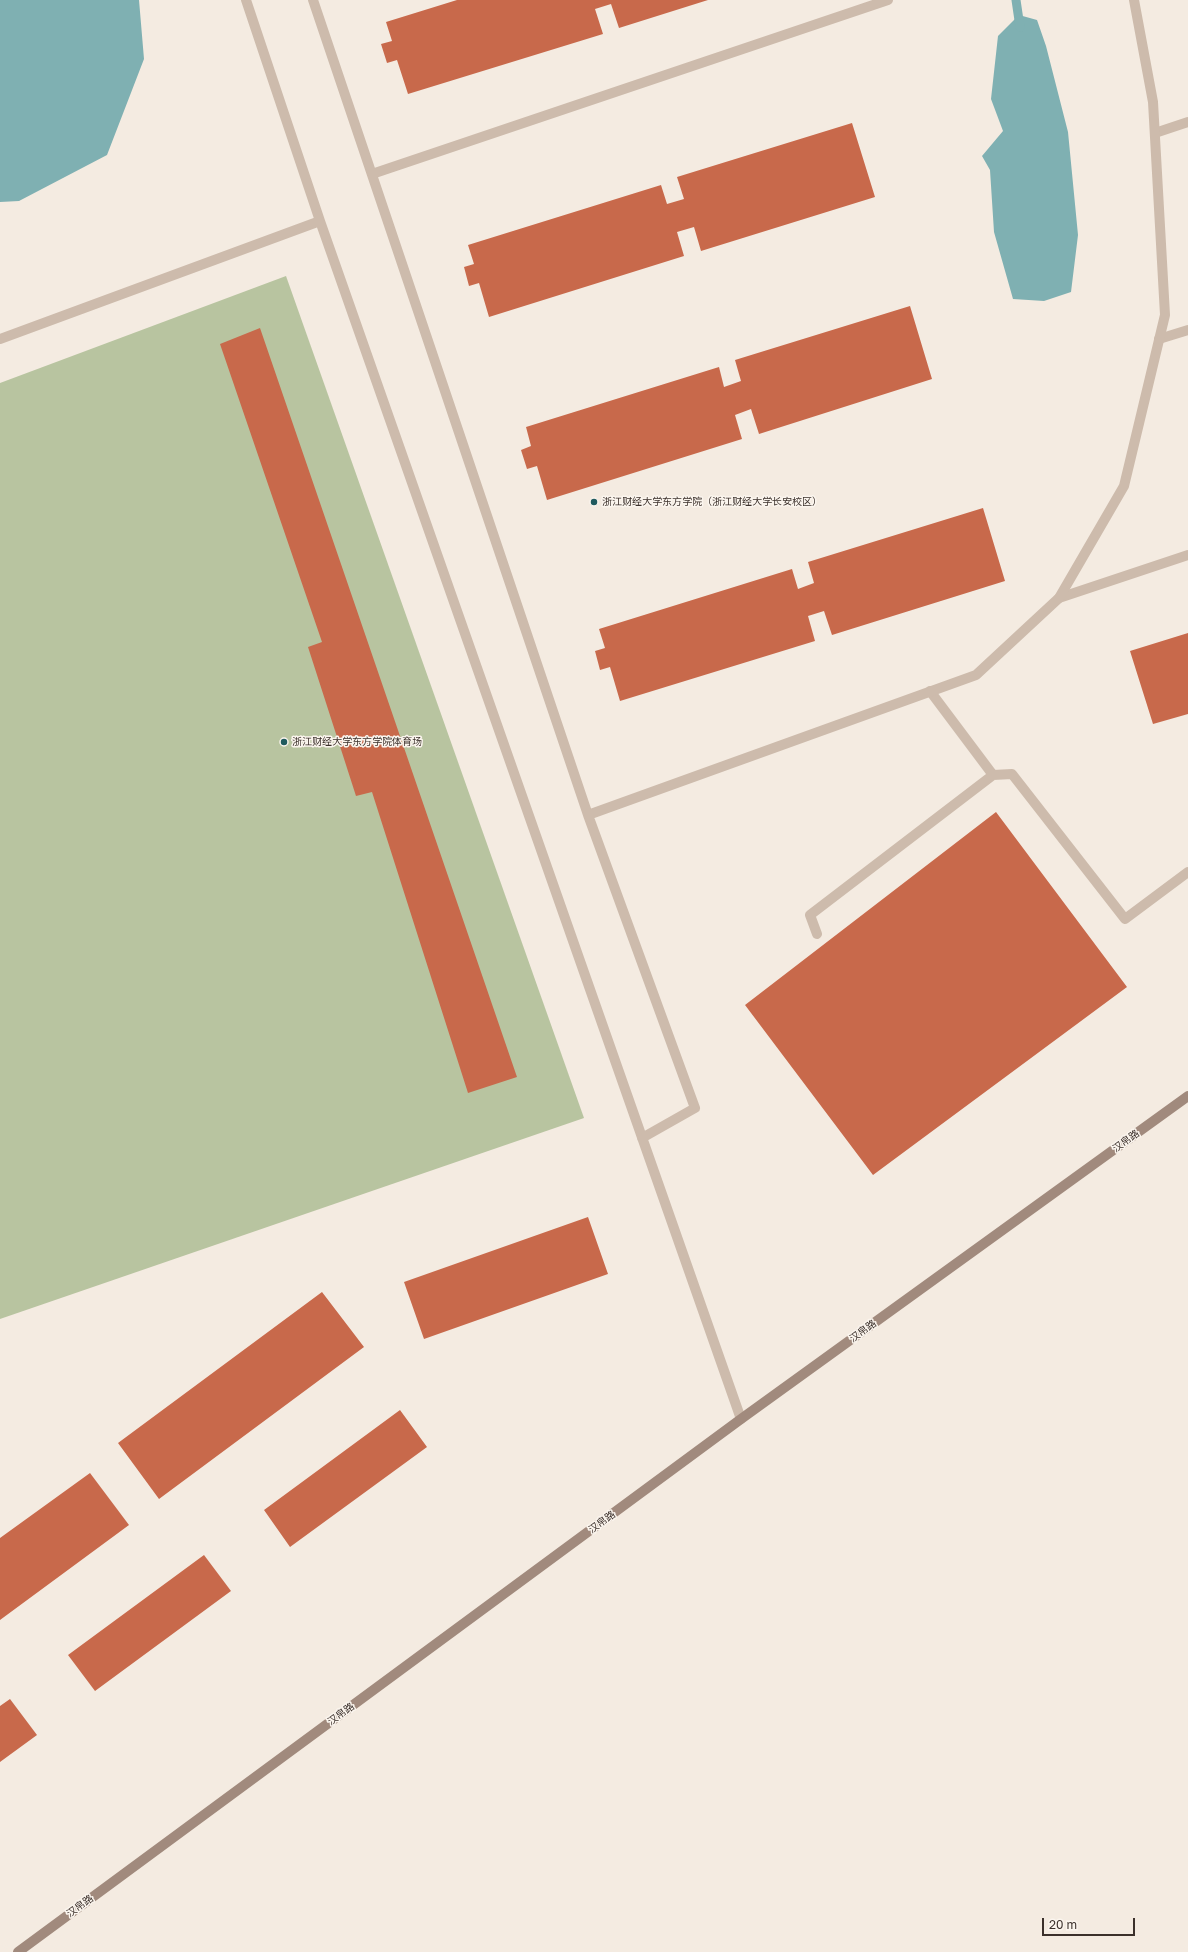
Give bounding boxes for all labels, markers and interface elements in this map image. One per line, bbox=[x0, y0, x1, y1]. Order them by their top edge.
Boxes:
place label: 浙江财经大学东方学院（浙江财经大学长安校区） bbox=[602, 496, 822, 508]
marker: 浙江财经大学东方学院（浙江财经大学长安校区） bbox=[589, 497, 599, 507]
place label: 浙江财经大学东方学院体育场 bbox=[292, 736, 422, 748]
marker: 浙江财经大学东方学院体育场 bbox=[279, 737, 289, 747]
street label: 汉帛路 bbox=[1110, 1127, 1142, 1155]
street label: 汉帛路 bbox=[847, 1317, 879, 1345]
street label: 汉帛路 bbox=[586, 1508, 618, 1536]
street label: 汉帛路 bbox=[325, 1700, 357, 1728]
street label: 汉帛路 bbox=[64, 1892, 96, 1920]
scale bar bbox=[1044, 1910, 1137, 1936]
text: 20 m bbox=[1049, 1917, 1077, 1932]

